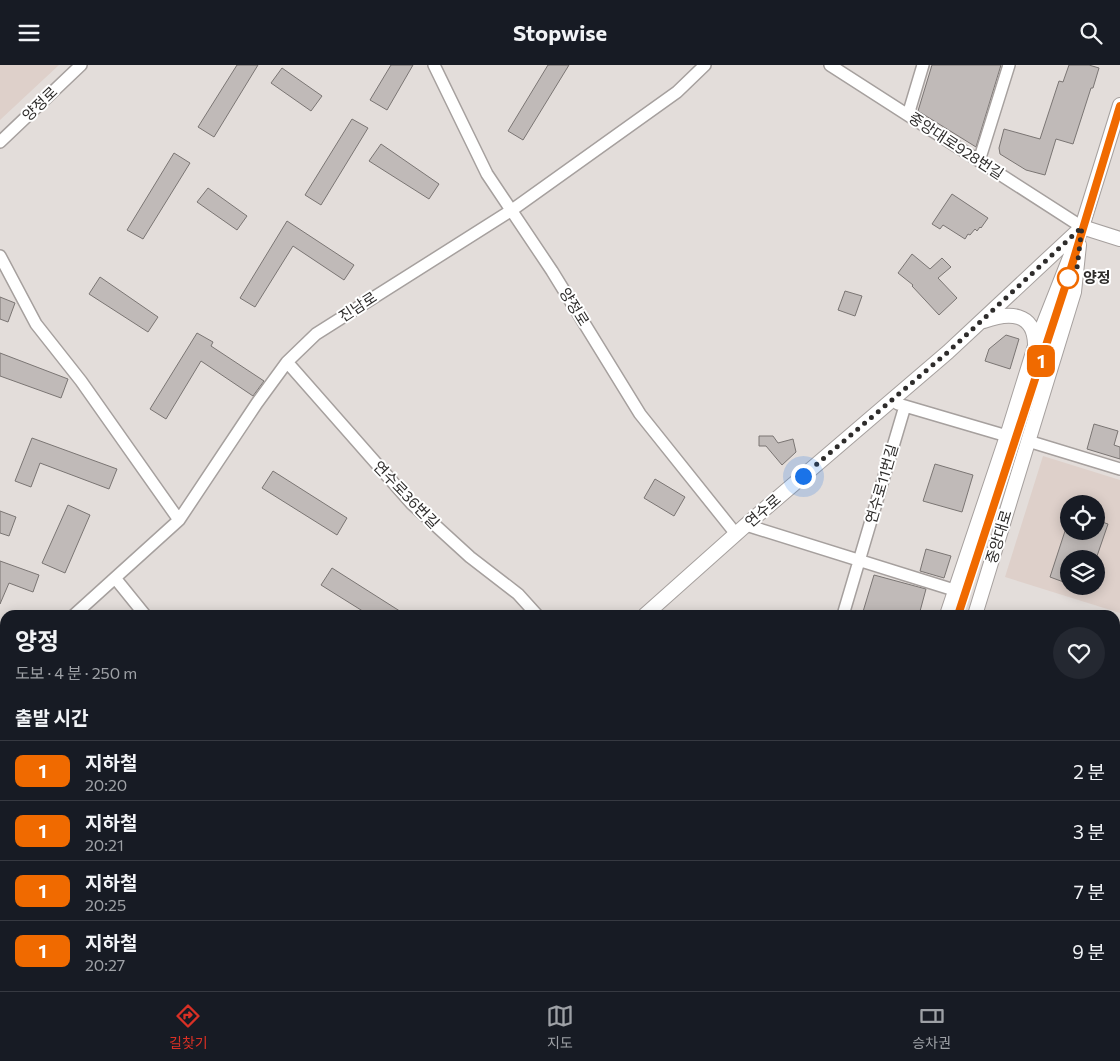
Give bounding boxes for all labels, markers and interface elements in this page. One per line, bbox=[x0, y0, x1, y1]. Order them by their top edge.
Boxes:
icon: menu bbox=[15, 19, 43, 47]
text: Stopwise bbox=[513, 19, 607, 46]
icon: search bbox=[1077, 19, 1105, 47]
street label: 양정로 bbox=[18, 82, 60, 124]
street label: 중앙대로928번길 bbox=[906, 108, 1007, 182]
marker: 양정 bbox=[1057, 267, 1079, 289]
place label: 양정 bbox=[1083, 268, 1111, 286]
street label: 양정로 bbox=[556, 284, 593, 329]
street label: 진남로 bbox=[335, 287, 380, 325]
line badge: 1 bbox=[1025, 345, 1057, 377]
text: 1 bbox=[1037, 350, 1045, 372]
street label: 연수로11번길 bbox=[861, 442, 901, 526]
street label: 연수로36번길 bbox=[370, 457, 443, 532]
your location bbox=[791, 464, 816, 489]
street label: 연수로 bbox=[741, 490, 784, 531]
map controls bbox=[1060, 495, 1105, 595]
button: locate bbox=[1060, 495, 1105, 540]
street label: 중앙대로 bbox=[981, 508, 1015, 566]
button: layers bbox=[1060, 550, 1105, 595]
text: 양정 bbox=[15, 626, 59, 655]
button: heart bbox=[1053, 627, 1105, 679]
text: 도보 · 4 분 · 250 m bbox=[15, 663, 137, 682]
text: 출발 시간 bbox=[15, 706, 89, 729]
text: 지하철 bbox=[85, 751, 137, 774]
text: 1 bbox=[38, 760, 47, 782]
text: 2 분 bbox=[1073, 760, 1105, 783]
text: 20:20 bbox=[85, 775, 127, 794]
text: 지하철 bbox=[85, 811, 137, 834]
text: 1 bbox=[38, 820, 47, 842]
text: 3 분 bbox=[1073, 820, 1105, 843]
text: 20:21 bbox=[85, 835, 124, 854]
text: 지하철 bbox=[85, 871, 137, 894]
text: 1 bbox=[38, 880, 47, 902]
text: 7 분 bbox=[1074, 880, 1105, 903]
text: 20:25 bbox=[85, 895, 126, 914]
text: 지하철 bbox=[85, 931, 137, 954]
text: 1 bbox=[38, 940, 47, 962]
text: 9 분 bbox=[1072, 940, 1105, 963]
text: 20:27 bbox=[85, 955, 125, 974]
tab: 길찾기 bbox=[169, 1002, 208, 1052]
tab: 지도 bbox=[546, 1002, 574, 1052]
tab: 승차권 bbox=[912, 1002, 951, 1052]

